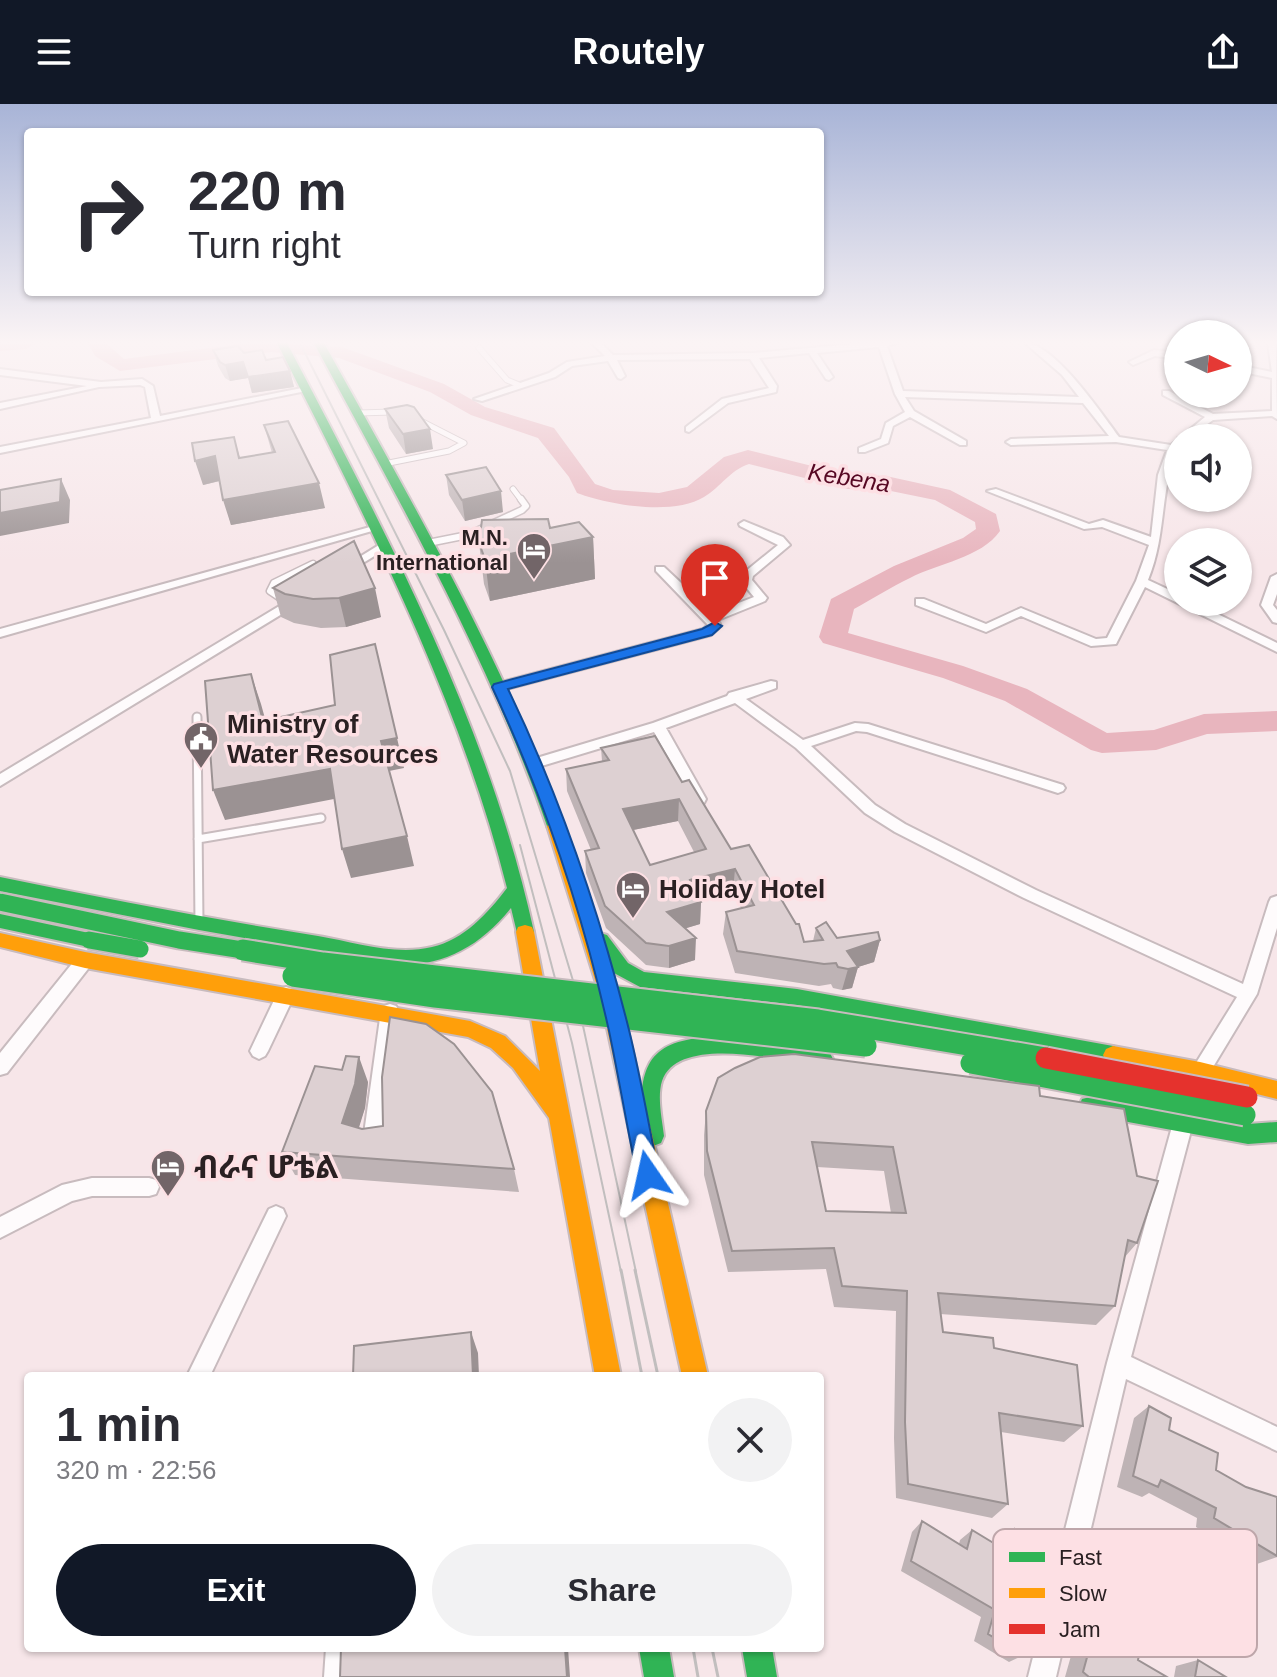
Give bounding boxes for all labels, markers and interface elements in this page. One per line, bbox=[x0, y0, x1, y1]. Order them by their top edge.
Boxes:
icon: menu bbox=[32, 30, 76, 74]
icon: share bbox=[1201, 30, 1245, 74]
text: Routely bbox=[572, 31, 705, 72]
text: 220 m bbox=[188, 159, 347, 222]
icon: right bbox=[56, 160, 160, 264]
text: Turn right bbox=[188, 225, 341, 266]
north arrow bbox=[1164, 320, 1252, 408]
map controls bbox=[1164, 320, 1252, 616]
button: sound bbox=[1164, 424, 1252, 512]
water label: Kebena bbox=[806, 458, 892, 497]
place label: M.N. International bbox=[376, 525, 508, 575]
button: layers bbox=[1164, 528, 1252, 616]
hotel icon: M.N. International bbox=[515, 531, 553, 581]
pin bbox=[681, 544, 749, 626]
icon: arrive bbox=[693, 556, 737, 600]
place label: Ministry of Water Resources bbox=[227, 709, 438, 769]
public building icon: Ministry of Water Resources bbox=[182, 720, 220, 770]
hotel icon: Holiday Hotel bbox=[614, 870, 652, 920]
place label: Holiday Hotel bbox=[659, 874, 825, 904]
position arrow bbox=[606, 1133, 690, 1217]
hotel icon: ብራና ሆቴል bbox=[149, 1148, 187, 1198]
place label: ብራና ሆቴል bbox=[194, 1149, 339, 1185]
text: 1 min bbox=[56, 1398, 181, 1451]
button: close bbox=[708, 1398, 792, 1482]
text: 320 m · 22:56 bbox=[56, 1455, 216, 1485]
legend bbox=[993, 1529, 1257, 1657]
button: Exit bbox=[56, 1544, 416, 1636]
button: Share bbox=[432, 1544, 792, 1636]
text: Fast bbox=[1059, 1545, 1102, 1570]
text: Slow bbox=[1059, 1581, 1107, 1606]
text: Jam bbox=[1059, 1617, 1101, 1642]

